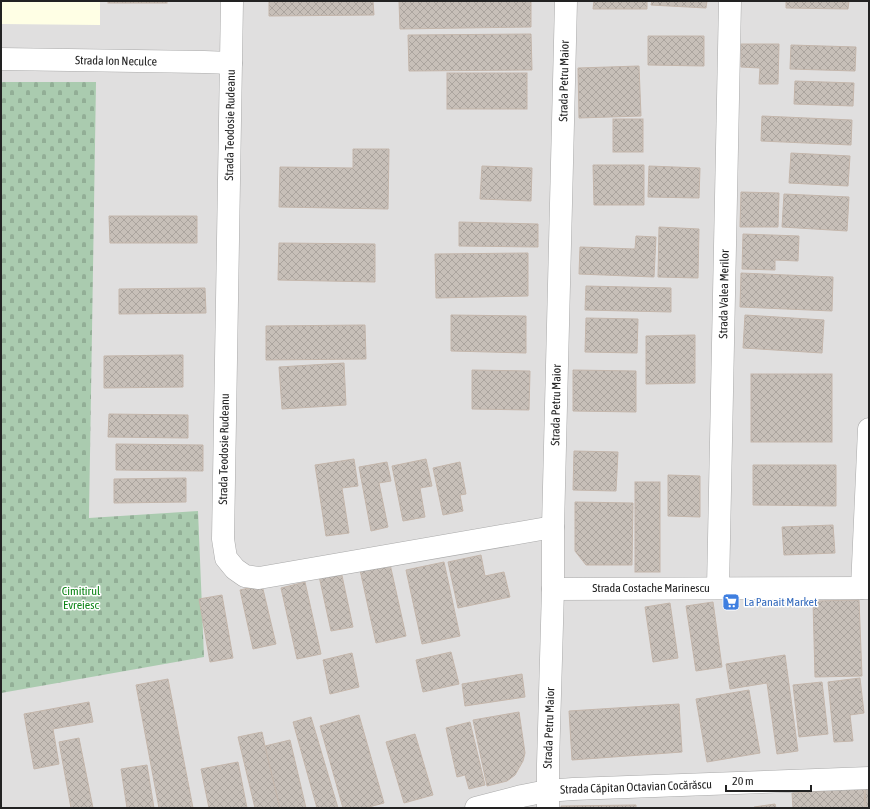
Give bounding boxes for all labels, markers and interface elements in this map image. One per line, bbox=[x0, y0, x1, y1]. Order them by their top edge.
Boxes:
street label: Strada Petru Maior bbox=[556, 40, 572, 122]
street label: Strada Ion Neculce bbox=[75, 53, 157, 69]
street label: Strada Teodosie Rudeanu bbox=[222, 69, 238, 181]
street label: Strada Valea Merilor bbox=[716, 249, 732, 339]
street label: Strada Petru Maior bbox=[548, 364, 564, 446]
street label: Strada Teodosie Rudeanu bbox=[216, 393, 232, 505]
street label: Strada Costache Marinescu bbox=[592, 581, 710, 595]
park label: Cimitirul Evreiesc bbox=[62, 584, 101, 612]
supermarket icon: La Panait Market bbox=[721, 592, 741, 612]
place label: La Panait Market bbox=[744, 595, 818, 609]
street label: Strada Petru Maior bbox=[541, 687, 557, 769]
scale bar bbox=[726, 767, 811, 793]
text: 20 m bbox=[732, 774, 754, 788]
street label: Strada Căpitan Octavian Cocărăscu bbox=[560, 777, 712, 797]

